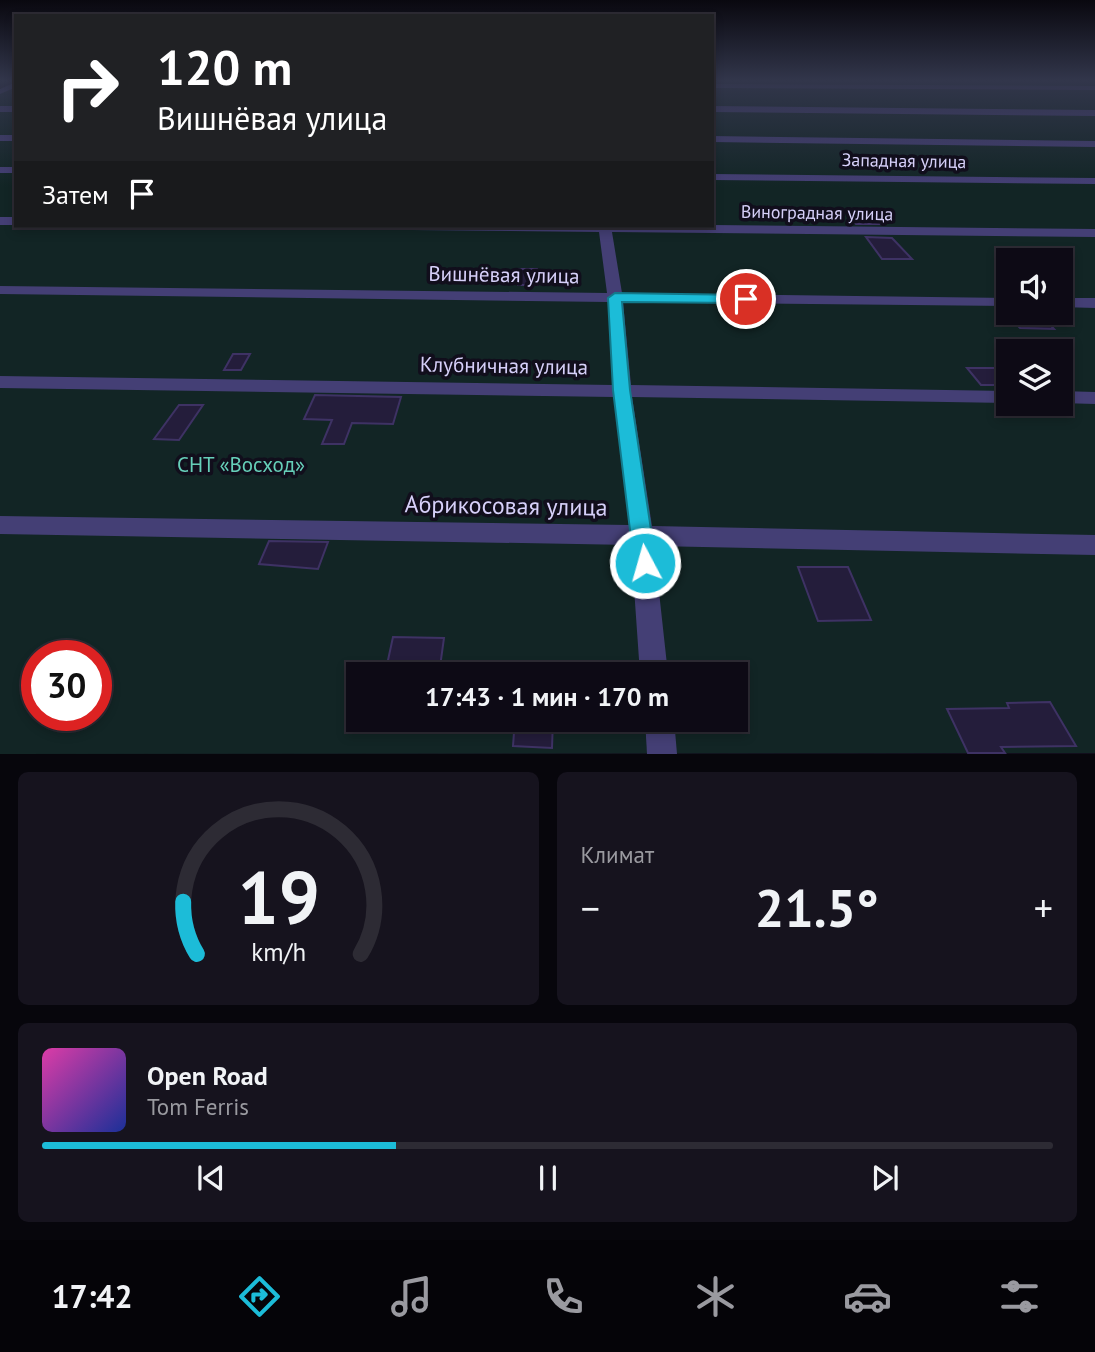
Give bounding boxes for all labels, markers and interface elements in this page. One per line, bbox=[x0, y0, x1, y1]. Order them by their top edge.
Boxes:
text: 120 m bbox=[157, 35, 292, 99]
icon: right bbox=[42, 42, 133, 133]
text: Вишнёвая улица bbox=[157, 97, 387, 139]
street label: Западная улица bbox=[841, 148, 967, 173]
icon: arrive bbox=[123, 175, 161, 213]
text: Затем bbox=[42, 178, 109, 211]
street label: Виноградная улица bbox=[741, 200, 893, 225]
map controls bbox=[996, 248, 1073, 416]
button: sound bbox=[996, 248, 1073, 325]
street label: Вишнёвая улица bbox=[428, 260, 580, 289]
pin bbox=[716, 269, 776, 329]
icon: arrive bbox=[727, 280, 765, 318]
button: layers bbox=[996, 339, 1073, 416]
street label: Клубничная улица bbox=[420, 351, 588, 380]
park label: СНТ «Восход» bbox=[177, 451, 305, 478]
street label: Абрикосовая улица bbox=[404, 488, 608, 523]
position arrow bbox=[608, 526, 682, 600]
speed limit sign: 30 bbox=[21, 640, 112, 731]
text: 17:43 · 1 мин · 170 m bbox=[425, 680, 669, 713]
text: Климат bbox=[581, 840, 654, 869]
text: 19 bbox=[237, 851, 320, 945]
text: 21.5° bbox=[755, 874, 879, 941]
text: − bbox=[581, 883, 600, 932]
text: + bbox=[1034, 883, 1053, 932]
text: km/h bbox=[251, 936, 306, 968]
text: Open Road bbox=[147, 1059, 268, 1092]
text: Tom Ferris bbox=[147, 1092, 249, 1121]
icon: previous bbox=[192, 1159, 230, 1197]
icon: pause bbox=[529, 1159, 567, 1197]
icon: next bbox=[866, 1159, 904, 1197]
icon: directions bbox=[235, 1272, 284, 1321]
icon: music bbox=[387, 1272, 436, 1321]
icon: phone bbox=[539, 1272, 588, 1321]
icon: climate bbox=[691, 1272, 740, 1321]
icon: car bbox=[843, 1272, 892, 1321]
icon: filters bbox=[995, 1272, 1044, 1321]
text: 17:42 bbox=[51, 1275, 133, 1317]

